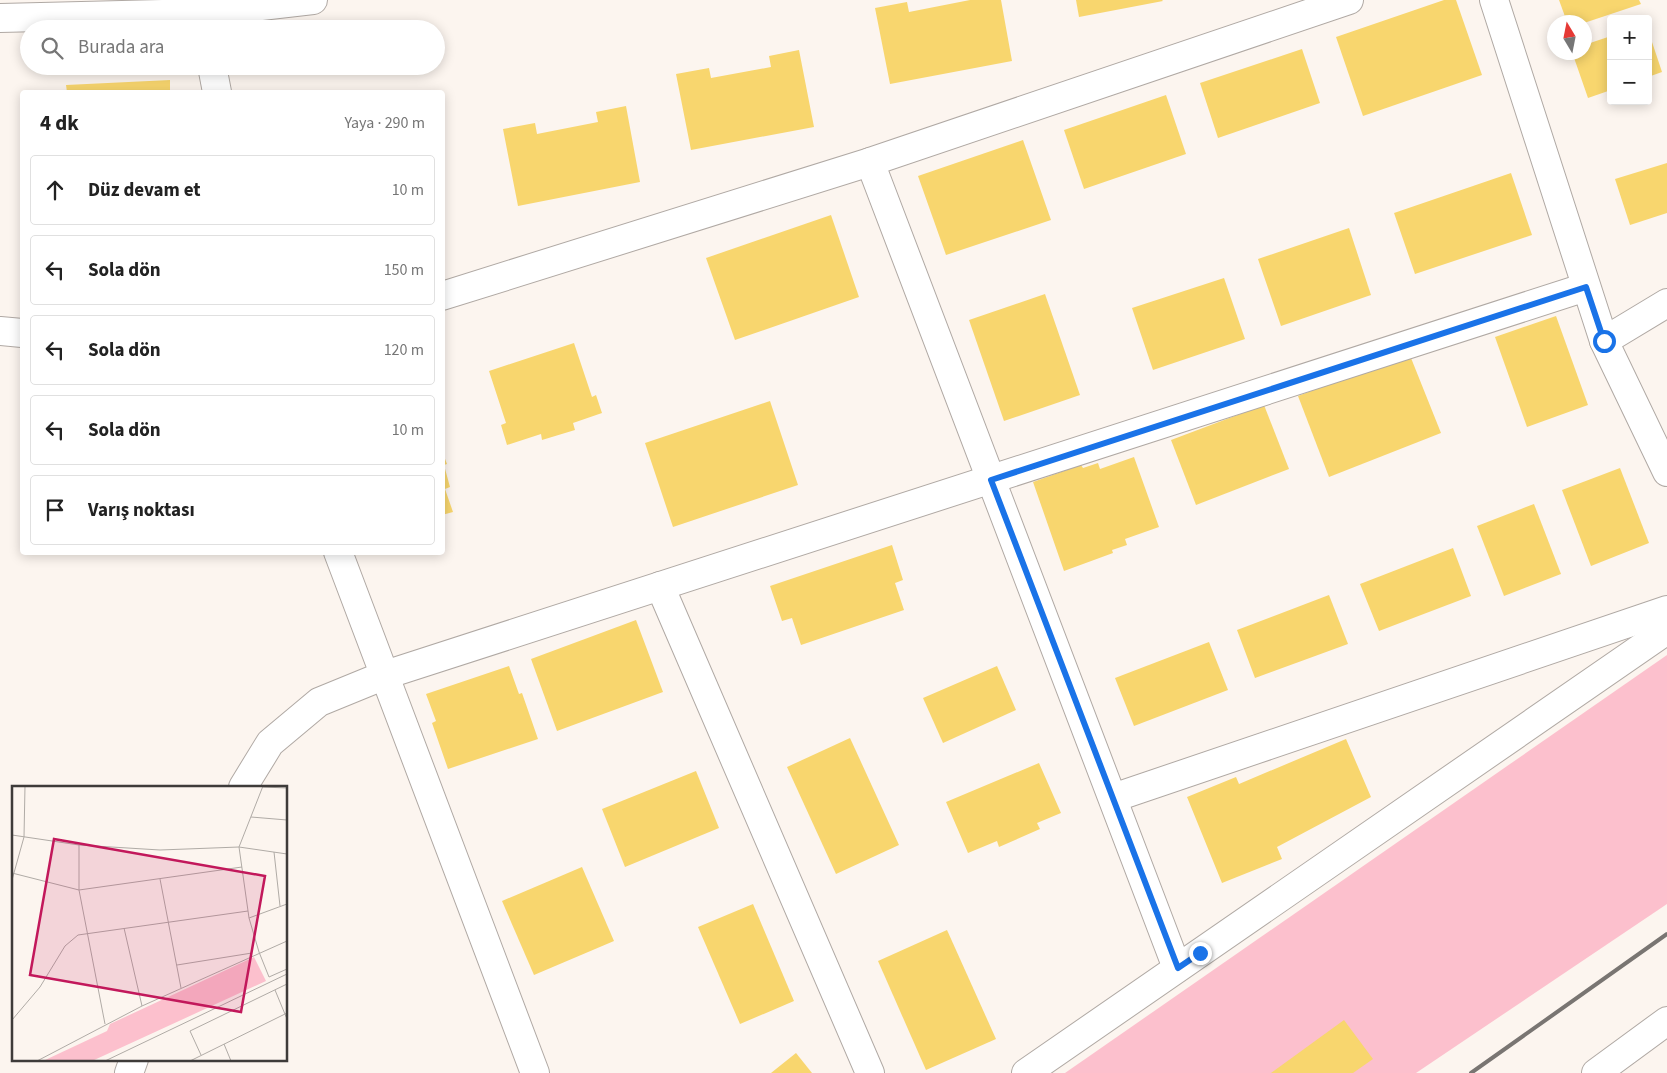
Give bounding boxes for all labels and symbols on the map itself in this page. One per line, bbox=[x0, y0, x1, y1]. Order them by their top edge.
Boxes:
north arrow bbox=[1547, 15, 1592, 60]
route start bbox=[1593, 330, 1616, 353]
inset map bbox=[12, 786, 288, 1060]
route end bbox=[1189, 942, 1212, 965]

